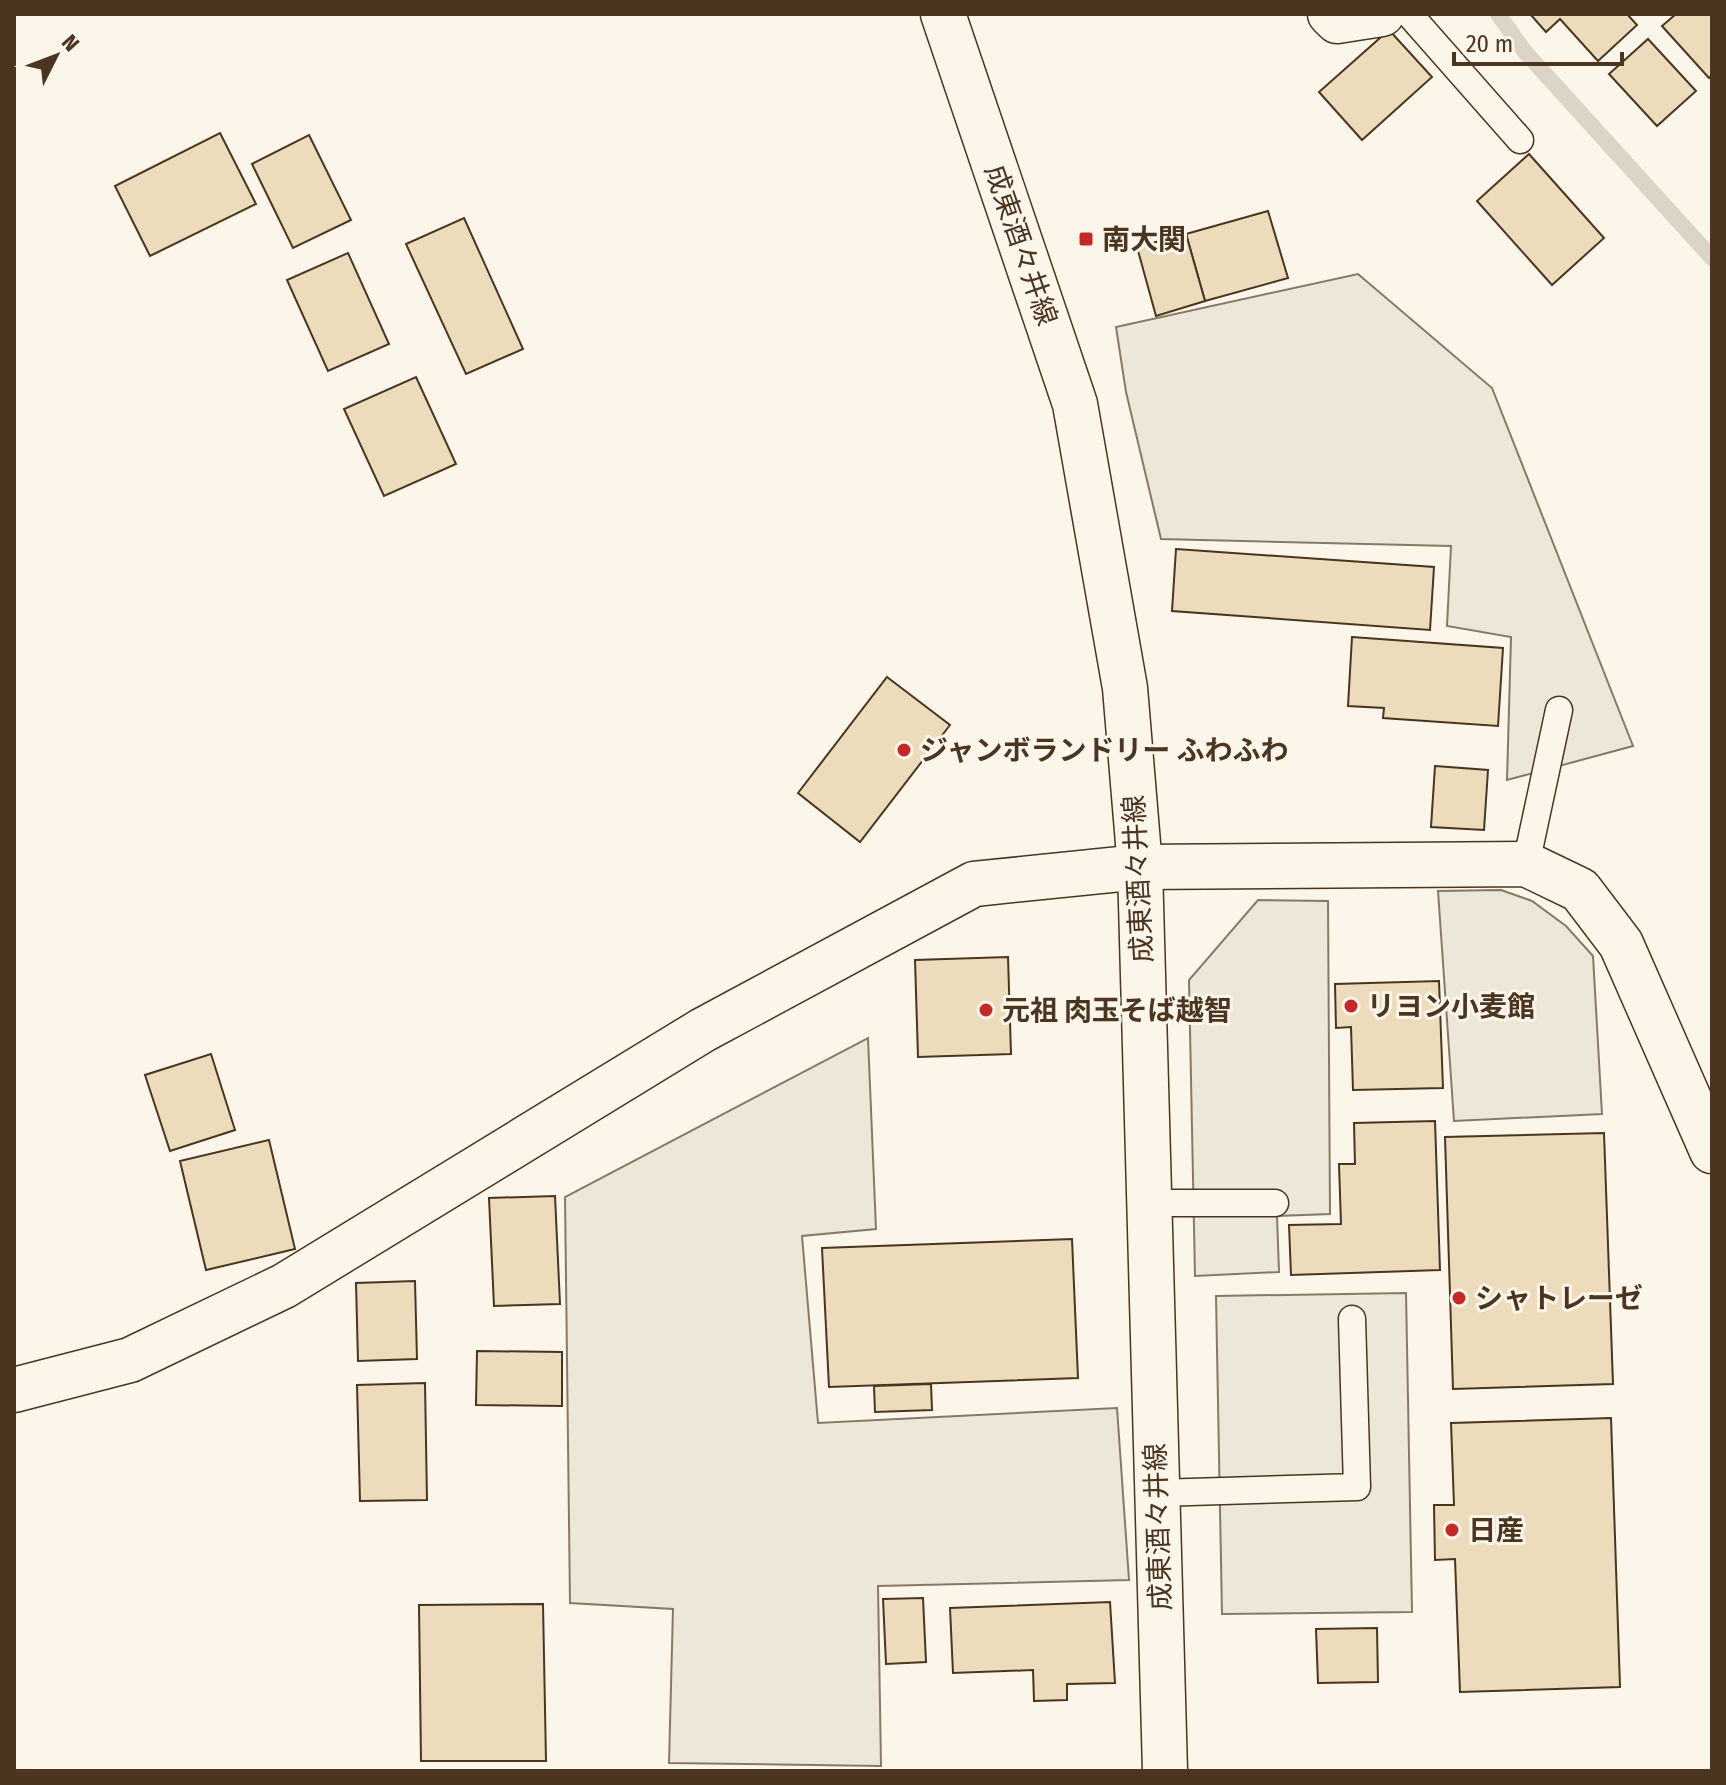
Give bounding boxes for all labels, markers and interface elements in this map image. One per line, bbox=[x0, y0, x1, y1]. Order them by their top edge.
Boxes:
north arrow bbox=[16, 16, 96, 96]
scale bar bbox=[1454, 16, 1622, 66]
text: N bbox=[56, 29, 85, 57]
text: 20 m bbox=[1466, 30, 1513, 58]
street label: 成東酒々井線 bbox=[978, 160, 1064, 330]
place label: 南大関 bbox=[1102, 223, 1186, 256]
marker: 南大関 bbox=[1077, 230, 1095, 248]
place label: ジャンボランドリー ふわふわ bbox=[920, 734, 1288, 767]
marker: ジャンボランドリー ふわふわ bbox=[895, 741, 913, 759]
street label: 成東酒々井線 bbox=[1117, 794, 1159, 964]
place label: リヨン小麦館 bbox=[1367, 990, 1535, 1023]
place label: 元祖 肉玉そば越智 bbox=[1002, 994, 1232, 1027]
marker: リヨン小麦館 bbox=[1342, 997, 1360, 1015]
marker: 元祖 肉玉そば越智 bbox=[977, 1001, 995, 1019]
place label: シャトレーゼ bbox=[1475, 1282, 1643, 1315]
marker: シャトレーゼ bbox=[1450, 1289, 1468, 1307]
street label: 成東酒々井線 bbox=[1139, 1442, 1177, 1612]
place label: 日産 bbox=[1468, 1514, 1524, 1547]
marker: 日産 bbox=[1443, 1521, 1461, 1539]

